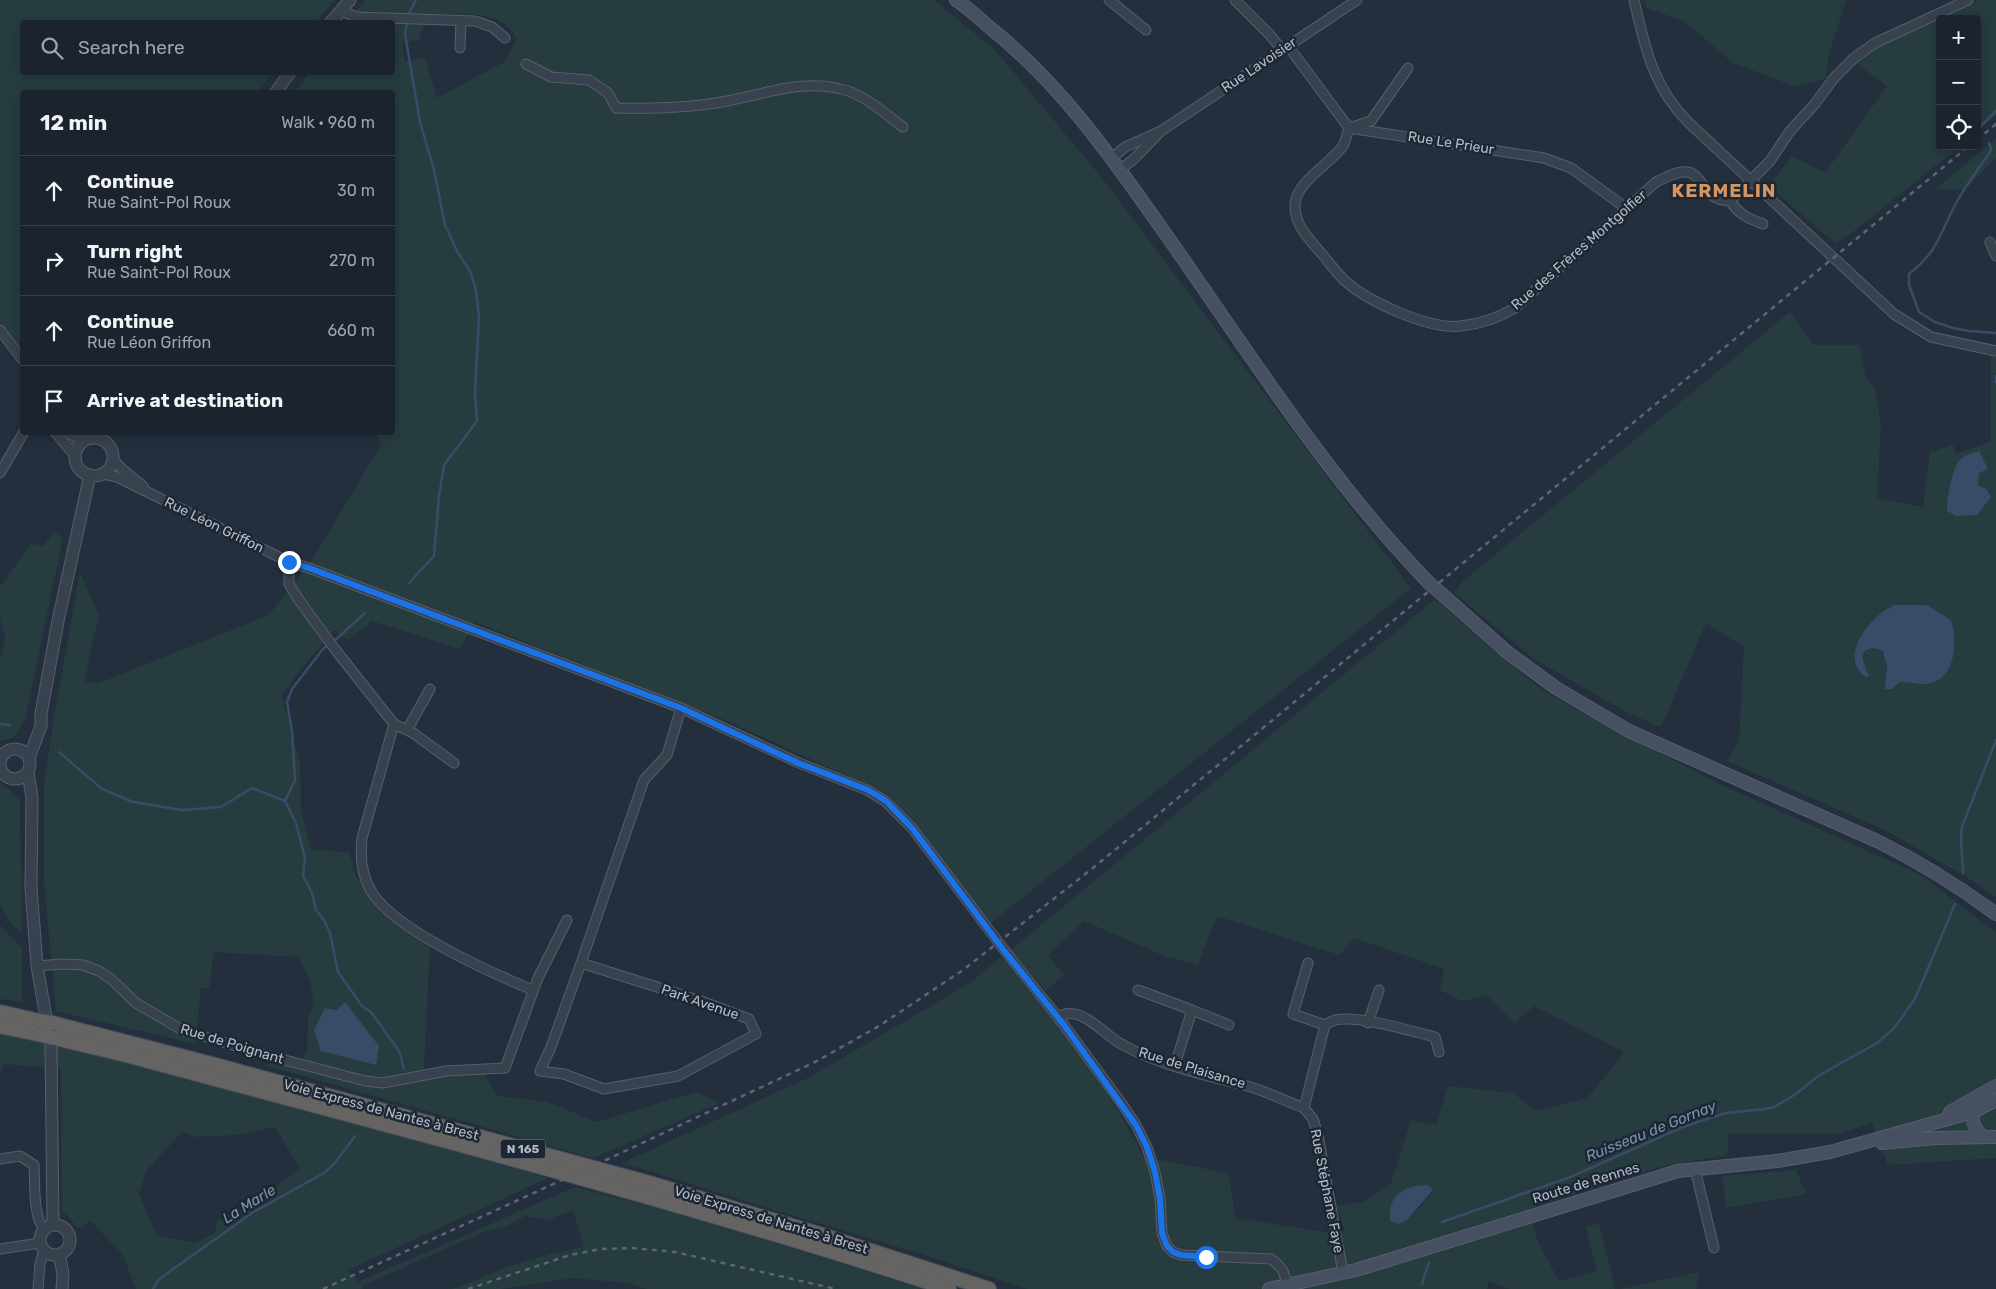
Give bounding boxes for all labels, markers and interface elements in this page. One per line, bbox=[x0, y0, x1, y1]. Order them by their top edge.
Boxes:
map controls bbox=[1936, 15, 1981, 150]
button: + bbox=[1936, 15, 1981, 60]
search box bbox=[20, 20, 395, 75]
street label: Rue Lavoisier bbox=[1218, 33, 1300, 96]
icon: search bbox=[38, 34, 66, 62]
text: Search here bbox=[78, 36, 185, 59]
button: − bbox=[1936, 60, 1981, 105]
button: locate bbox=[1936, 105, 1981, 150]
text: 12 min bbox=[40, 110, 107, 135]
text: Walk · 960 m bbox=[281, 113, 375, 132]
street label: Rue Le Prieur bbox=[1407, 128, 1496, 158]
text: Continue bbox=[87, 170, 174, 193]
icon: ahead bbox=[40, 177, 68, 205]
district label: KERMELIN bbox=[1672, 179, 1776, 202]
text: 30 m bbox=[337, 181, 375, 200]
street label: Rue des Frères Montgolfier bbox=[1508, 186, 1651, 313]
text: Rue Saint-Pol Roux bbox=[87, 193, 231, 212]
text: Turn right bbox=[87, 240, 182, 263]
icon: right bbox=[40, 247, 68, 275]
text: 270 m bbox=[329, 251, 375, 270]
text: Rue Saint-Pol Roux bbox=[87, 263, 231, 282]
text: Continue bbox=[87, 310, 174, 333]
icon: ahead bbox=[40, 317, 68, 345]
text: 660 m bbox=[327, 321, 375, 340]
text: Rue Léon Griffon bbox=[87, 333, 211, 352]
icon: arrive bbox=[40, 387, 68, 415]
text: Arrive at destination bbox=[87, 389, 283, 412]
street label: Rue Léon Griffon bbox=[161, 494, 267, 556]
route end bbox=[278, 551, 301, 574]
street label: Park Avenue bbox=[659, 981, 741, 1023]
street label: Rue de Poignant bbox=[178, 1020, 286, 1068]
street label: Rue de Plaisance bbox=[1136, 1044, 1248, 1092]
street label: Voie Express de Nantes à Brest bbox=[281, 1076, 481, 1144]
water label: Ruisseau de Gornay bbox=[1583, 1096, 1720, 1165]
street label: Rue Stéphane Faye bbox=[1307, 1128, 1347, 1255]
road number: N 165 bbox=[500, 1140, 546, 1158]
street label: Route de Rennes bbox=[1531, 1159, 1641, 1207]
water label: La Marle bbox=[219, 1180, 279, 1227]
street label: Voie Express de Nantes à Brest bbox=[672, 1182, 870, 1258]
route start bbox=[1195, 1246, 1218, 1269]

